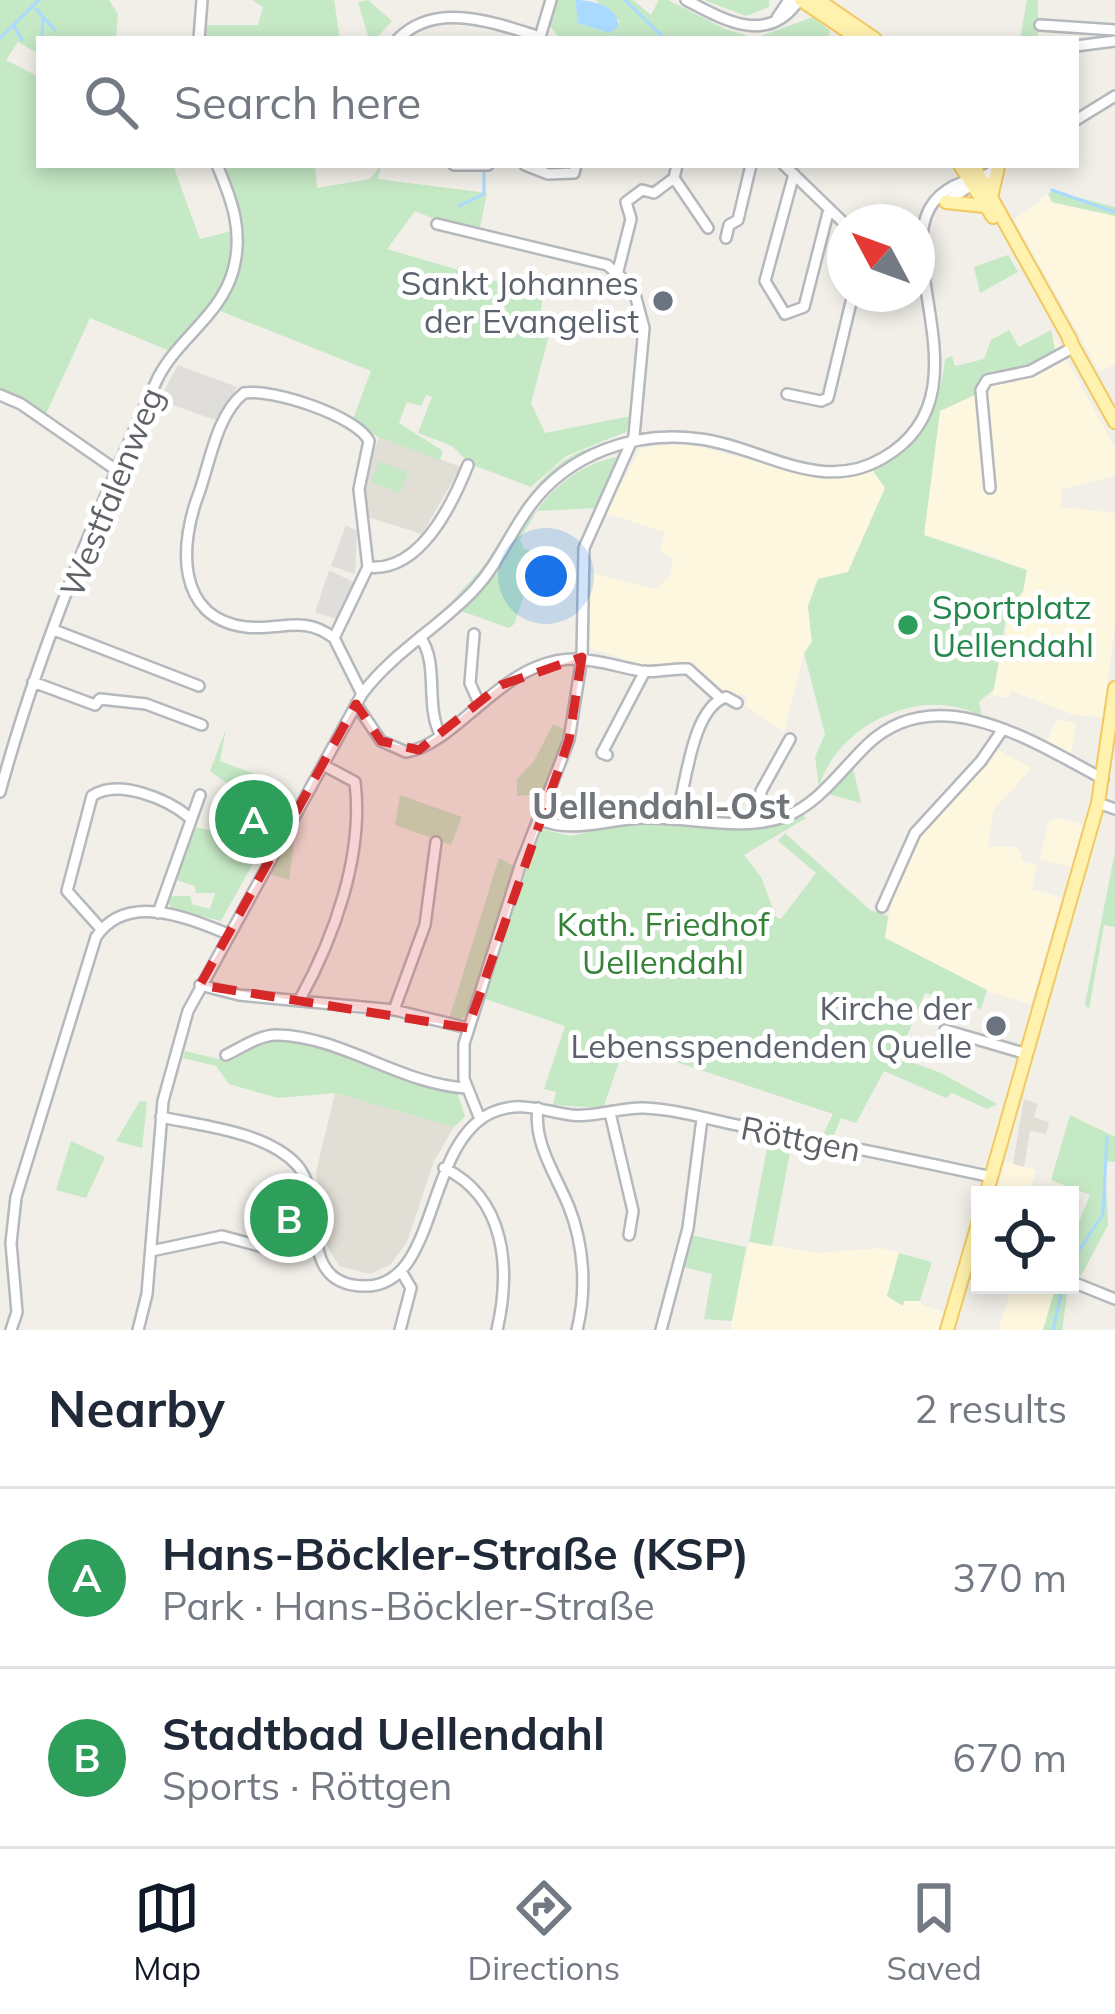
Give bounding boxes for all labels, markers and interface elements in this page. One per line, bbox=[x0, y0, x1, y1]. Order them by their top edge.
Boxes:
search box bbox=[36, 36, 1079, 168]
icon: search bbox=[78, 69, 144, 135]
text: Search here bbox=[174, 74, 421, 130]
north arrow bbox=[827, 204, 935, 312]
place label: Sankt Johannes der Evangelist bbox=[401, 262, 639, 341]
marker: Sankt Johannes der Evangelist bbox=[650, 288, 676, 314]
street label: Westfalenweg bbox=[50, 381, 172, 603]
your location bbox=[516, 546, 576, 606]
place label: Sportplatz Uellendahl bbox=[932, 586, 1094, 665]
marker: Sportplatz Uellendahl bbox=[895, 612, 921, 638]
pin: A bbox=[215, 774, 293, 864]
district label: Uellendahl-Ost bbox=[532, 783, 790, 828]
park label: Kath. Friedhof Uellendahl bbox=[557, 903, 770, 982]
place label: Kirche der Lebensspendenden Quelle bbox=[570, 987, 972, 1066]
marker: Kirche der Lebensspendenden Quelle bbox=[983, 1013, 1009, 1039]
street label: Röttgen bbox=[738, 1106, 864, 1170]
pin: B bbox=[250, 1173, 328, 1263]
map controls bbox=[971, 1186, 1079, 1294]
button: locate bbox=[971, 1186, 1079, 1294]
text: Nearby bbox=[48, 1376, 225, 1440]
text: 2 results bbox=[914, 1384, 1067, 1433]
text: Hans-Böckler-Straße (KSP) bbox=[162, 1525, 749, 1581]
text: A bbox=[72, 1553, 102, 1602]
text: 370 m bbox=[952, 1553, 1067, 1602]
text: Park · Hans-Böckler-Straße bbox=[162, 1581, 655, 1630]
text: Stadtbad Uellendahl bbox=[162, 1705, 605, 1761]
text: B bbox=[74, 1733, 100, 1782]
text: 670 m bbox=[952, 1733, 1067, 1782]
text: Sports · Röttgen bbox=[162, 1761, 452, 1810]
tab: Map bbox=[133, 1875, 201, 1988]
tab: Directions bbox=[468, 1875, 620, 1988]
tab: Saved bbox=[887, 1875, 982, 1988]

